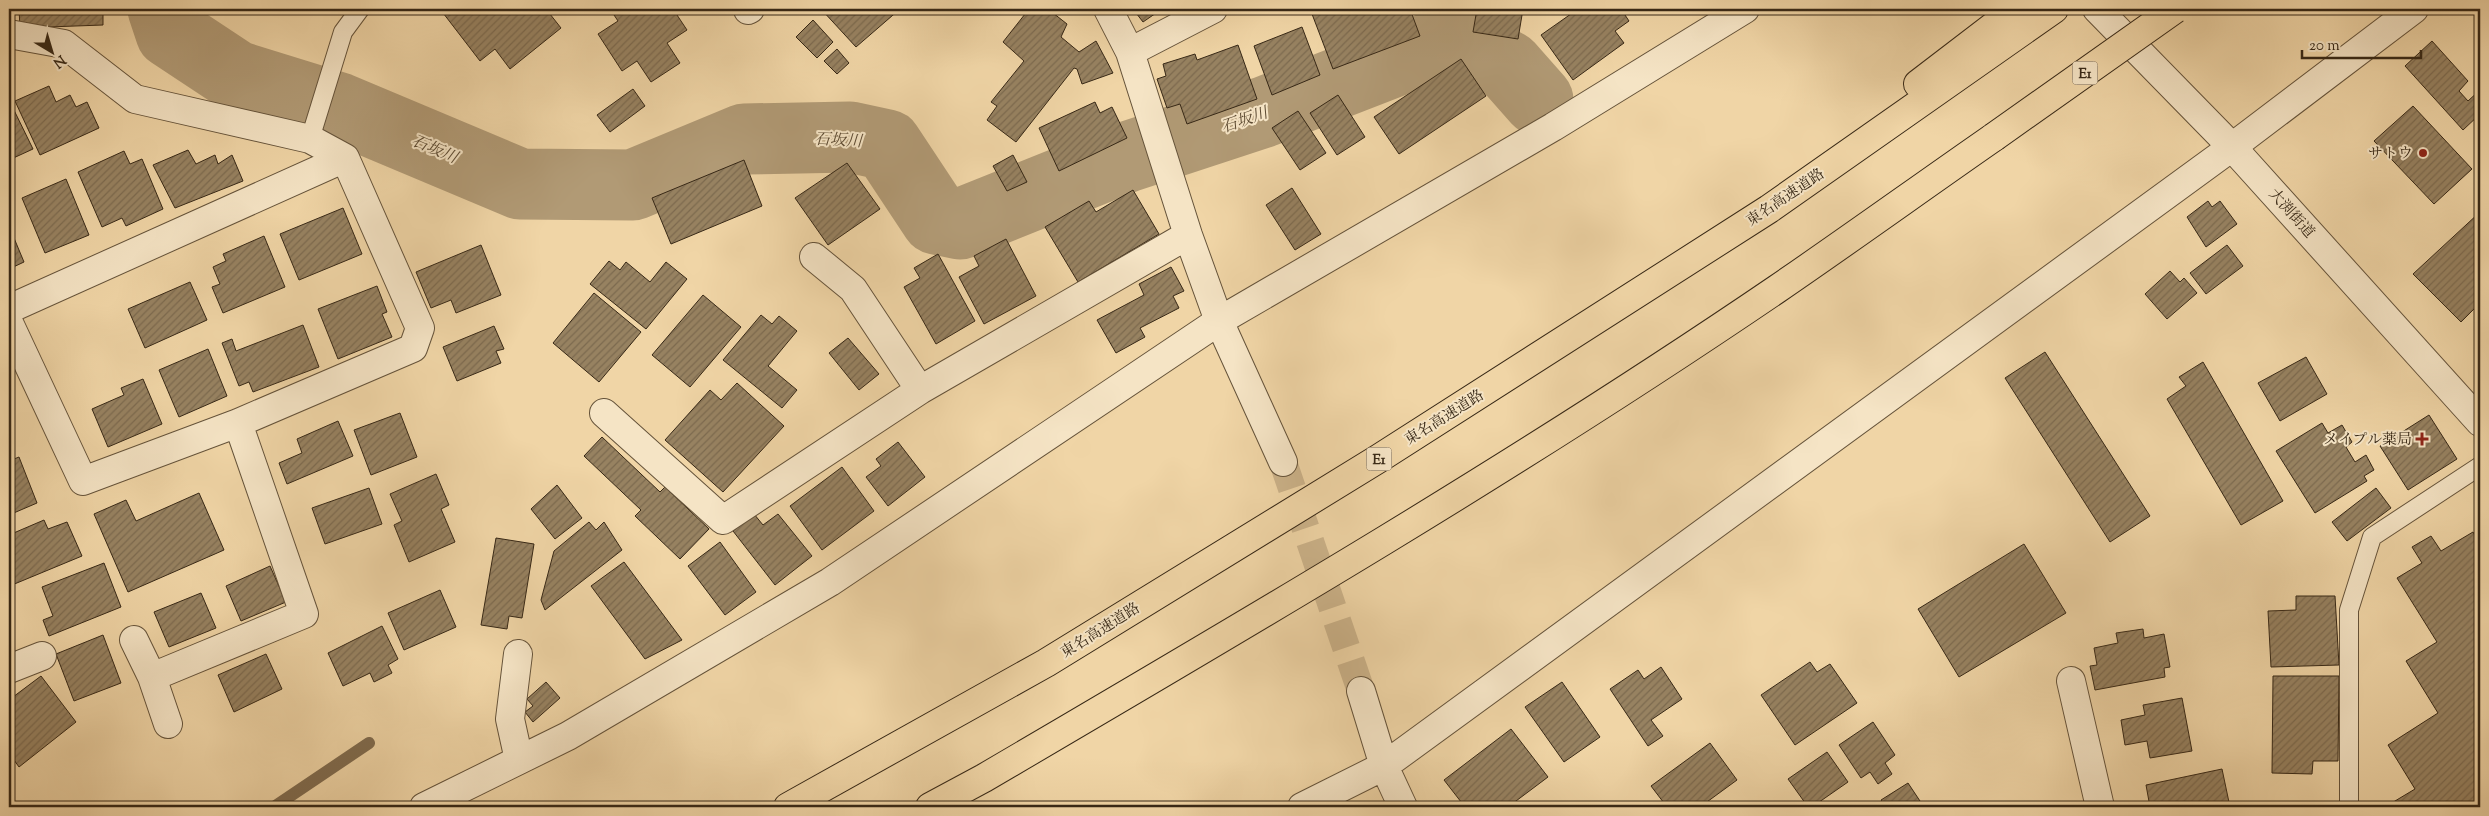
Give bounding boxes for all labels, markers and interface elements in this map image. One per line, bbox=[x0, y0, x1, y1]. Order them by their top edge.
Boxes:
north arrow bbox=[28, 28, 78, 78]
scale bar bbox=[2302, 28, 2420, 60]
text: 20 m bbox=[2309, 36, 2340, 57]
text: N bbox=[48, 49, 69, 72]
road number: E1 bbox=[2072, 62, 2098, 84]
water label: 石坂川 bbox=[1218, 102, 1273, 140]
water label: 石坂川 bbox=[813, 129, 864, 154]
water label: 石坂川 bbox=[407, 130, 462, 171]
place label: サトウ bbox=[2368, 144, 2413, 165]
marker: サトウ bbox=[2417, 147, 2429, 159]
street label: 東名高速道路 bbox=[1743, 164, 1829, 232]
street label: 大渕街道 bbox=[2263, 185, 2319, 243]
street label: 東名高速道路 bbox=[1401, 386, 1489, 451]
place label: メイプル薬局 bbox=[2323, 430, 2412, 451]
marker: メイプル薬局 bbox=[2416, 433, 2428, 445]
road number: E1 bbox=[1366, 448, 1392, 470]
street label: 東名高速道路 bbox=[1057, 599, 1145, 664]

